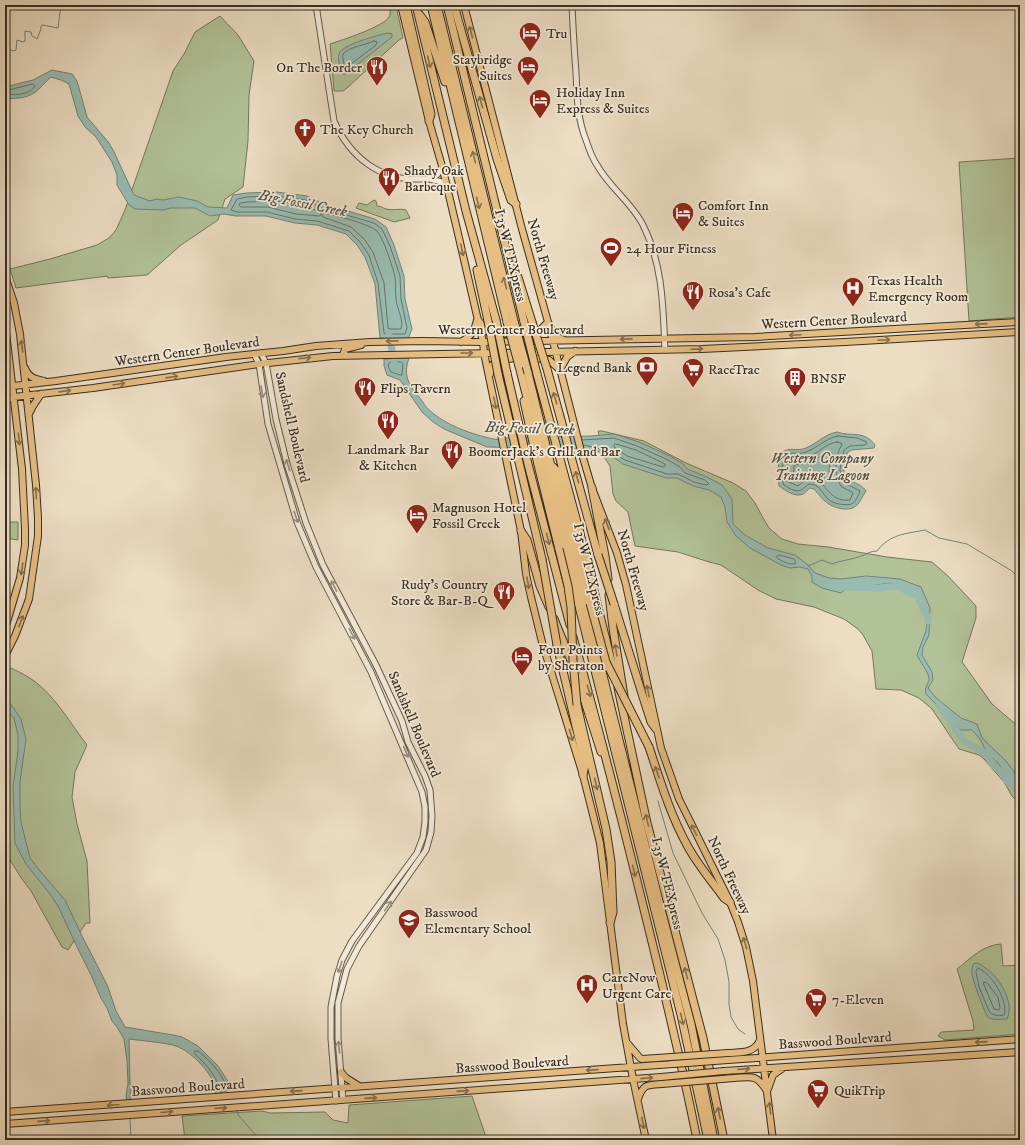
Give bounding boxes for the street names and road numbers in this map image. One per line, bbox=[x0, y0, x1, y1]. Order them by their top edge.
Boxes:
street label: I 35W TEXpress bbox=[490, 207, 530, 304]
street label: North Freeway bbox=[523, 216, 563, 303]
street label: Western Center Boulevard bbox=[760, 308, 907, 334]
street label: Western Center Boulevard bbox=[437, 321, 584, 339]
street label: Western Center Boulevard bbox=[113, 333, 261, 371]
street label: Sandshell Boulevard bbox=[271, 370, 314, 484]
street label: I 35W TEXpress bbox=[569, 521, 609, 618]
street label: North Freeway bbox=[613, 527, 653, 614]
street label: Sandshell Boulevard bbox=[384, 669, 445, 780]
street label: North Freeway bbox=[703, 833, 755, 918]
street label: I 35W TEXpress bbox=[647, 835, 687, 932]
street label: Basswood Boulevard bbox=[778, 1028, 892, 1054]
street label: Basswood Boulevard bbox=[455, 1052, 569, 1078]
street label: Basswood Boulevard bbox=[131, 1075, 245, 1101]

